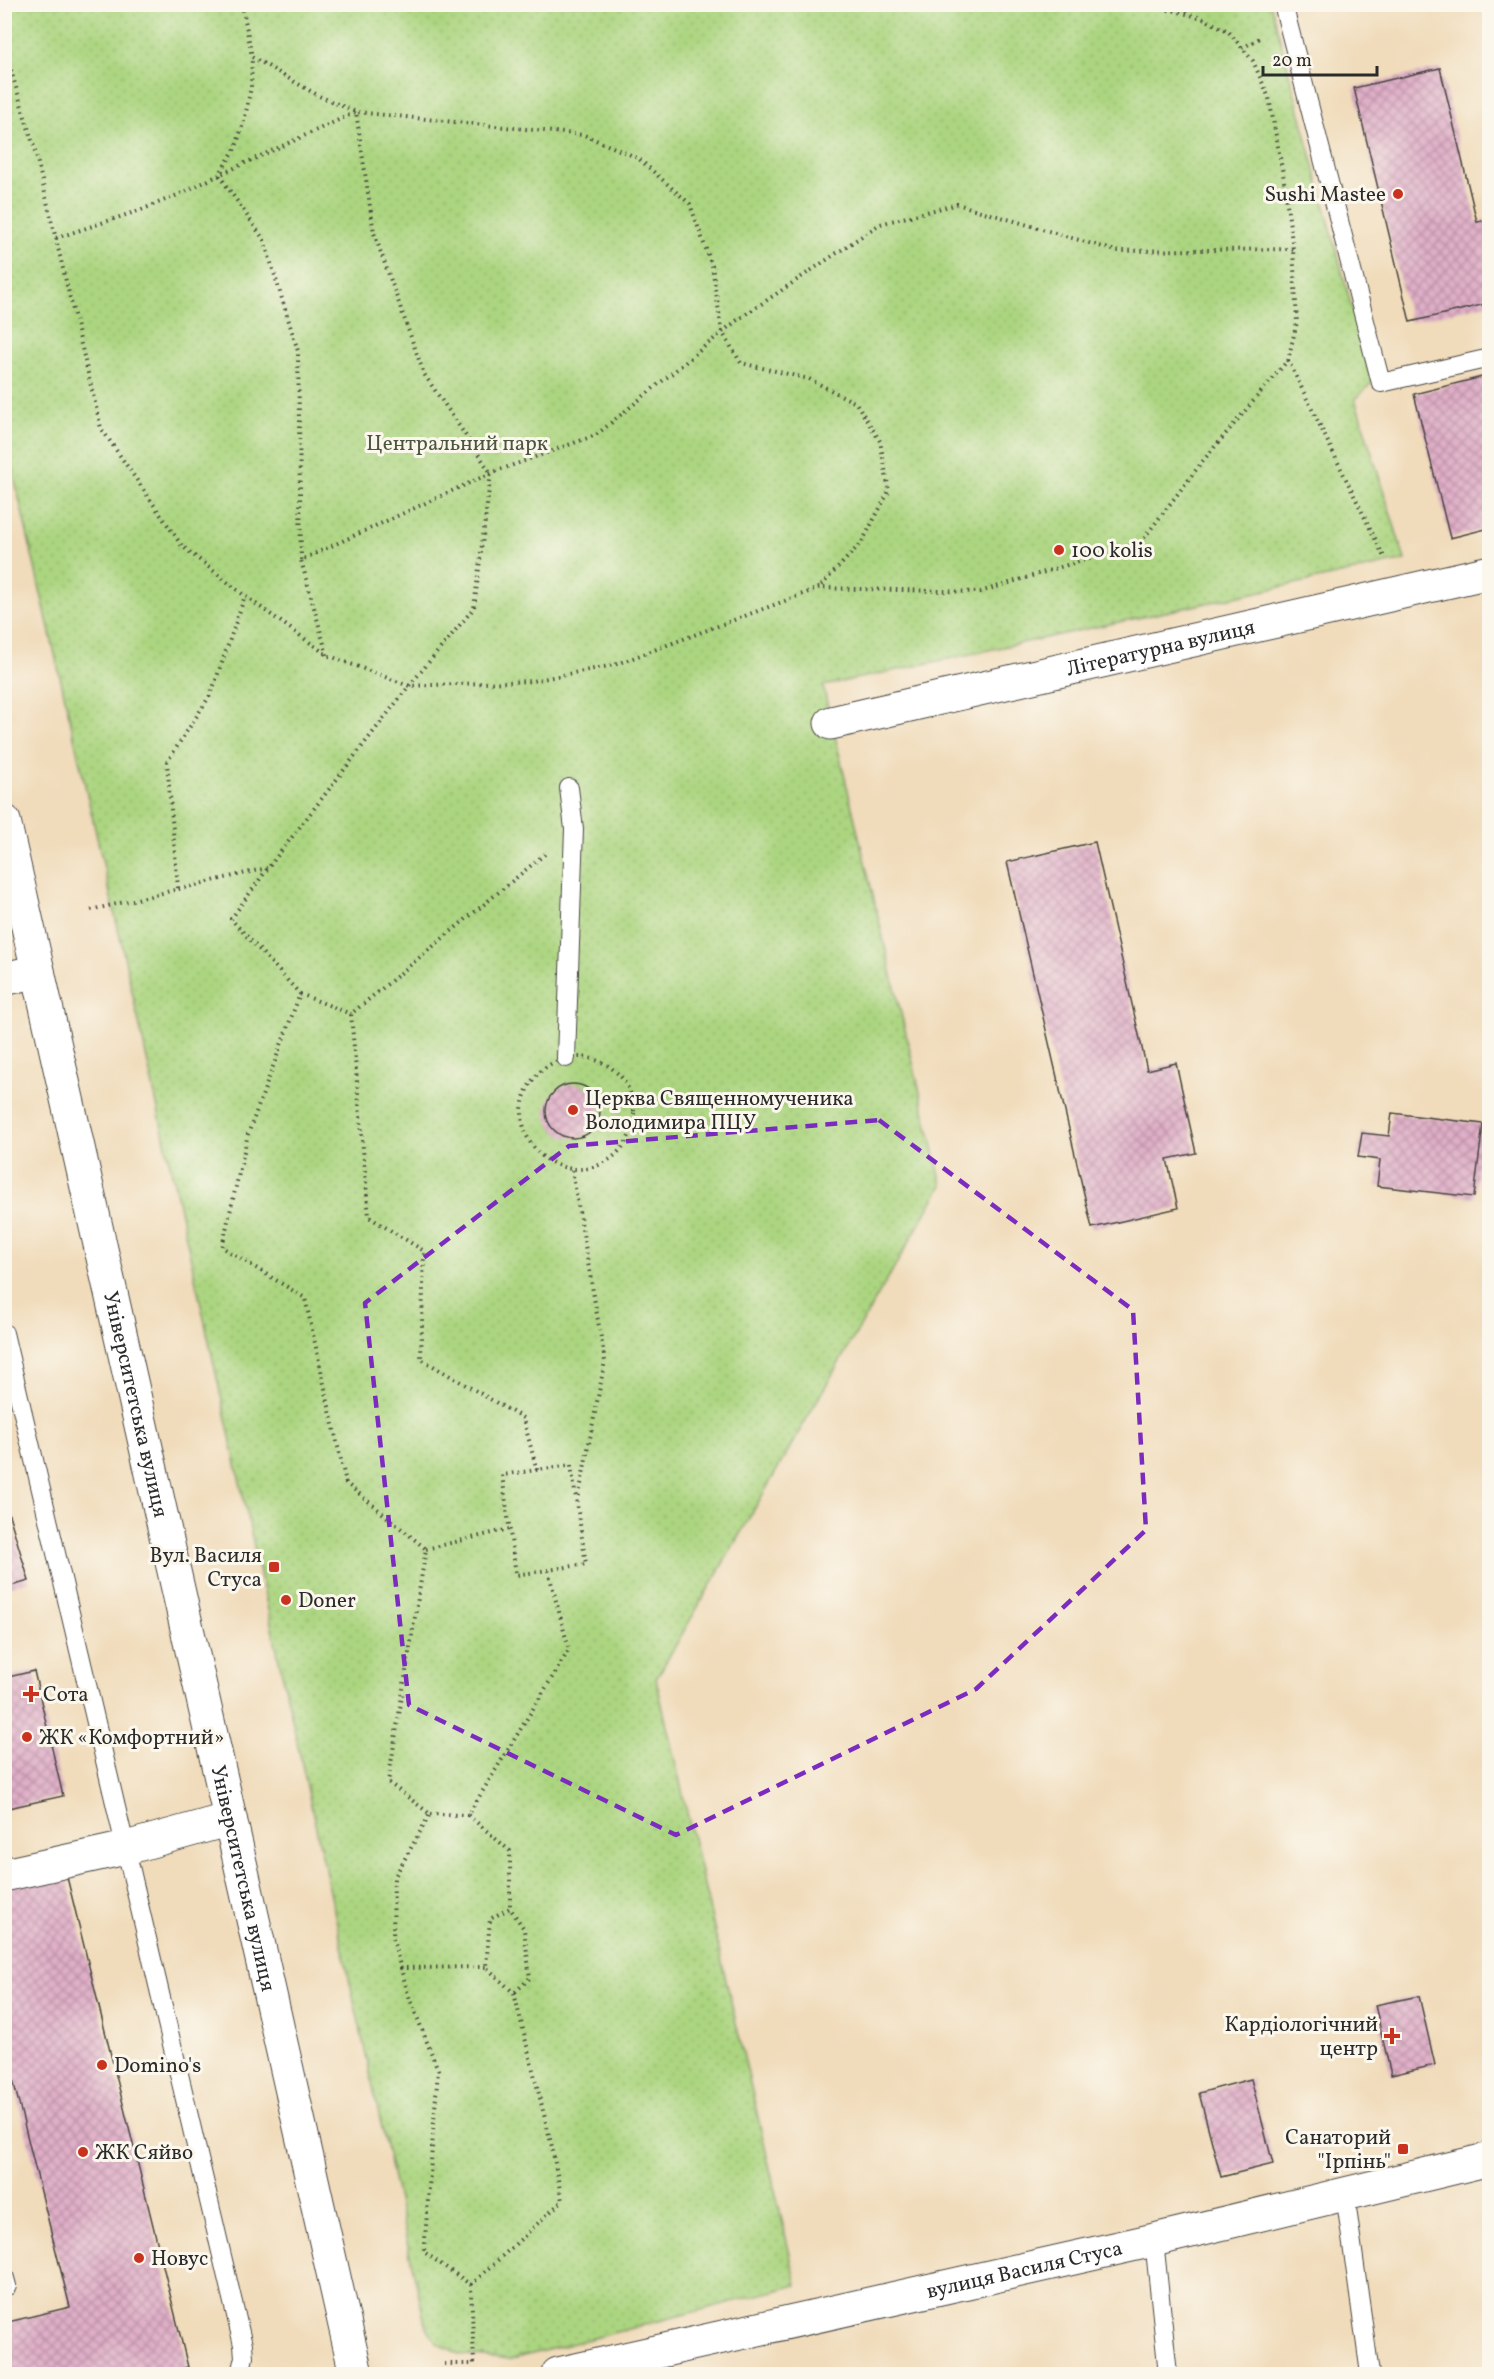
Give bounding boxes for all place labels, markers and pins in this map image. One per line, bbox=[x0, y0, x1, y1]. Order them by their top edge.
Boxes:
place label: Sushi Mastee bbox=[1264, 181, 1386, 210]
marker: Sushi Mastee bbox=[1391, 187, 1405, 201]
place label: 100 kolis bbox=[1071, 537, 1153, 566]
marker: 100 kolis bbox=[1052, 543, 1066, 557]
place label: Церква Священномученика Володимира ПЦУ bbox=[585, 1085, 854, 1138]
marker: Церква Священномученика Володимира ПЦУ bbox=[566, 1103, 580, 1117]
place label: Вул. Василя Стуса bbox=[149, 1542, 262, 1595]
marker: Вул. Василя Стуса bbox=[267, 1560, 281, 1574]
place label: Doner bbox=[298, 1587, 356, 1616]
marker: Doner bbox=[279, 1593, 293, 1607]
place label: Сота bbox=[43, 1681, 89, 1710]
marker: Сота bbox=[24, 1687, 38, 1701]
place label: ЖК «Комфортний» bbox=[39, 1724, 224, 1753]
marker: ЖК «Комфортний» bbox=[20, 1730, 34, 1744]
place label: Кардіологічний центр bbox=[1225, 2011, 1378, 2064]
marker: Кардіологічний центр bbox=[1383, 2027, 1401, 2045]
place label: Domino's bbox=[114, 2052, 201, 2081]
marker: Domino's bbox=[95, 2058, 109, 2072]
place label: Санаторий "Ірпінь" bbox=[1285, 2124, 1391, 2177]
place label: ЖК Сяйво bbox=[95, 2139, 193, 2168]
marker: Санаторий "Ірпінь" bbox=[1396, 2142, 1410, 2156]
marker: ЖК Сяйво bbox=[76, 2145, 90, 2159]
place label: Новус bbox=[151, 2245, 208, 2274]
marker: Новус bbox=[132, 2251, 146, 2265]

